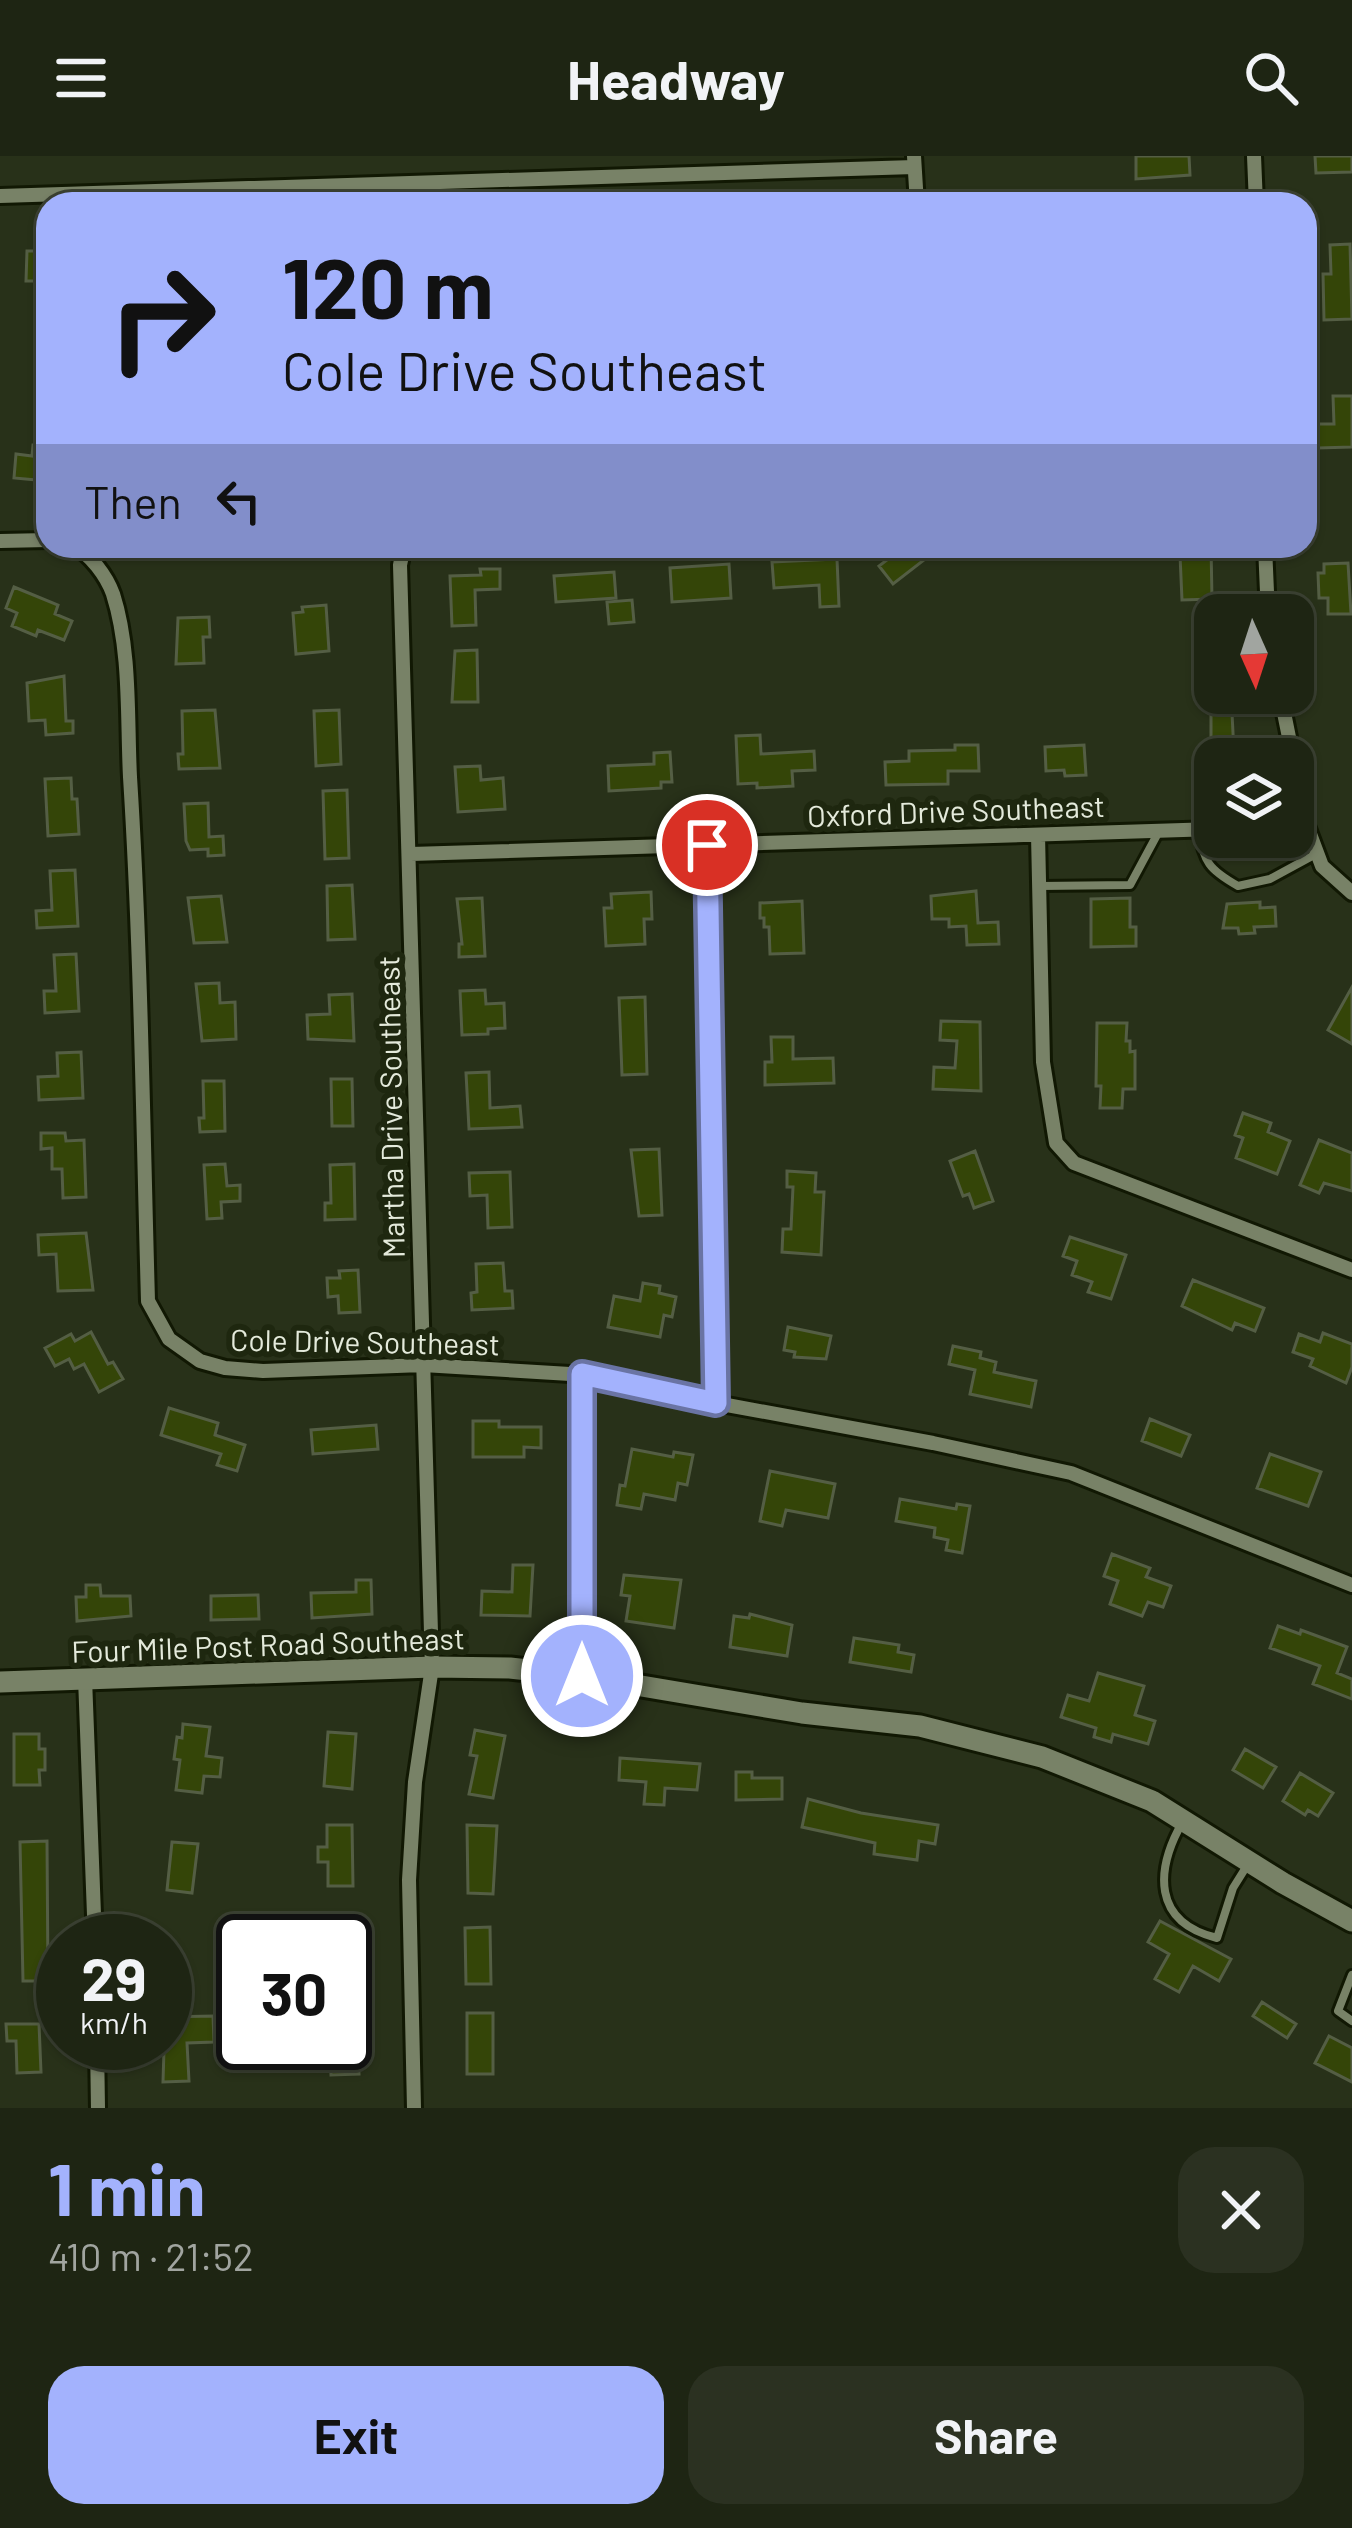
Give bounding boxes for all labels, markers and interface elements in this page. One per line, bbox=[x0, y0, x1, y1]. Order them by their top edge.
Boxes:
icon: menu bbox=[48, 45, 114, 111]
icon: search bbox=[1238, 45, 1304, 111]
text: Headway bbox=[567, 46, 785, 111]
text: 120 m bbox=[282, 235, 494, 336]
icon: right bbox=[84, 240, 240, 396]
text: Cole Drive Southeast bbox=[282, 337, 767, 402]
icon: left bbox=[206, 468, 272, 534]
text: Then bbox=[84, 474, 182, 528]
north arrow bbox=[1194, 594, 1314, 714]
map controls bbox=[1194, 594, 1314, 858]
button: layers bbox=[1194, 738, 1314, 858]
street label: Oxford Drive Southeast bbox=[807, 787, 1105, 833]
pin bbox=[656, 794, 758, 896]
icon: arrive bbox=[674, 812, 740, 878]
street label: Martha Drive Southeast bbox=[369, 955, 411, 1259]
street label: Cole Drive Southeast bbox=[230, 1321, 500, 1361]
position arrow bbox=[519, 1613, 645, 1739]
street label: Four Mile Post Road Southeast bbox=[71, 1619, 465, 1669]
speed limit sign: 30 bbox=[216, 1914, 372, 2070]
text: 29 bbox=[81, 1941, 147, 2013]
text: km/h bbox=[80, 2004, 148, 2040]
text: 1 min bbox=[48, 2144, 206, 2230]
button: close bbox=[1178, 2147, 1304, 2273]
text: 410 m · 21:52 bbox=[48, 2232, 254, 2279]
button: Exit bbox=[48, 2366, 664, 2504]
button: Share bbox=[688, 2366, 1304, 2504]

